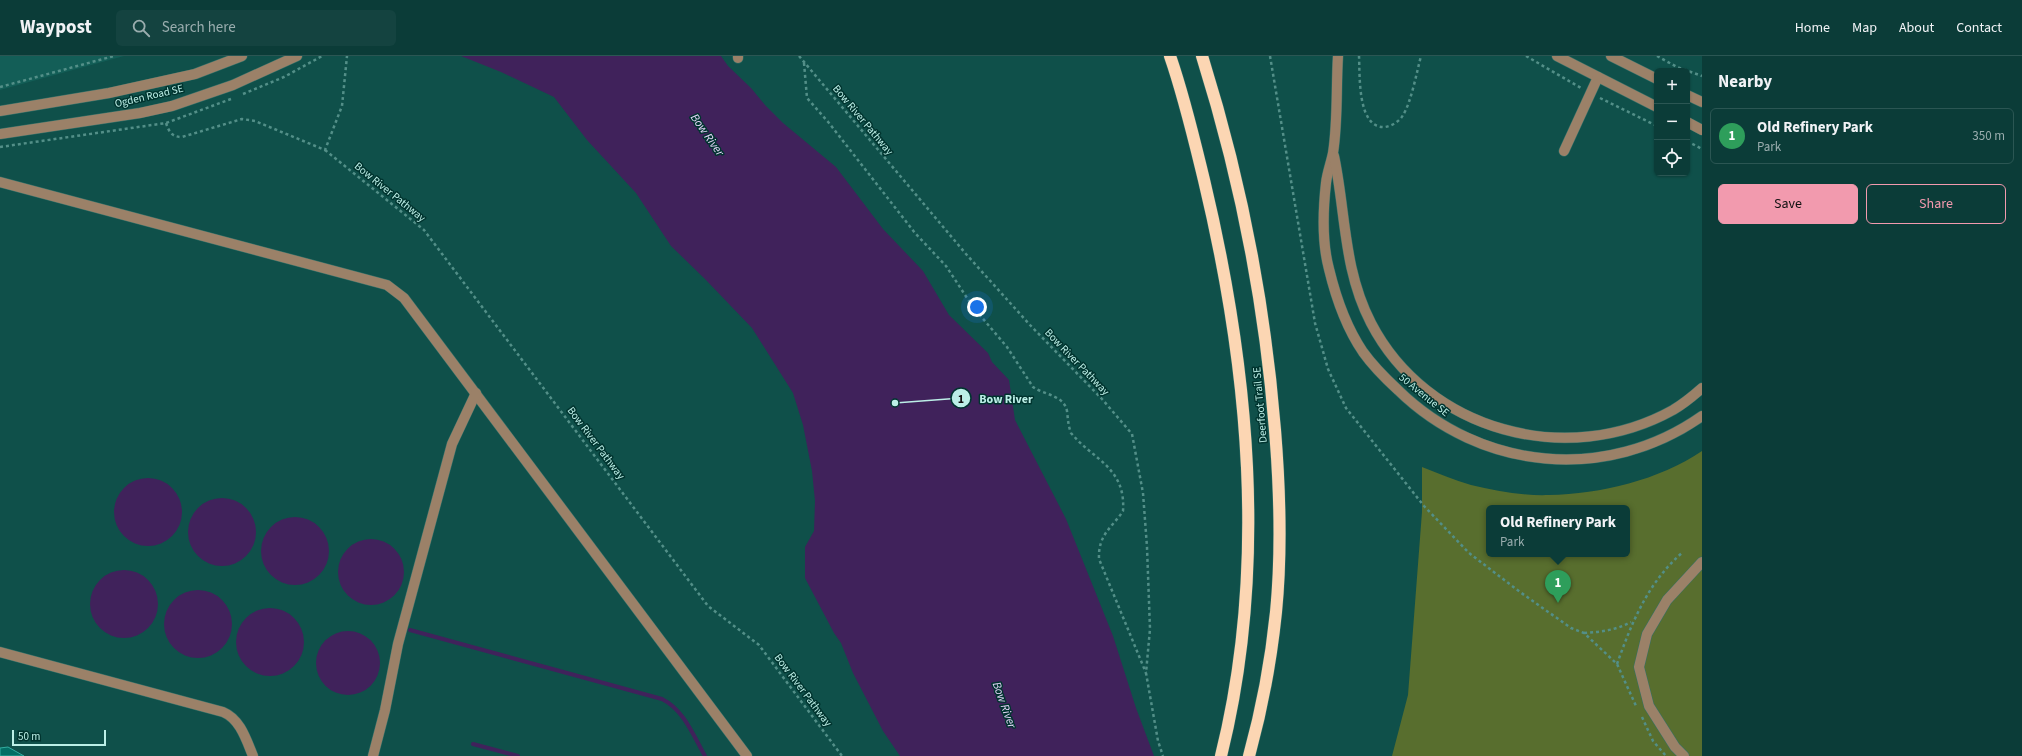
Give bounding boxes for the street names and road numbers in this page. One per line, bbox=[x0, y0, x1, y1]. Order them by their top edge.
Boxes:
street label: Ogden Road SE bbox=[113, 81, 185, 111]
street label: Bow River Pathway bbox=[829, 82, 897, 158]
street label: Bow River Pathway bbox=[351, 159, 429, 225]
street label: Bow River Pathway bbox=[1041, 325, 1113, 399]
street label: Deerfoot Trail SE bbox=[1249, 366, 1271, 444]
street label: 50 Avenue SE bbox=[1396, 370, 1453, 420]
street label: Bow River Pathway bbox=[564, 404, 628, 482]
street label: Bow River Pathway bbox=[771, 651, 835, 729]

